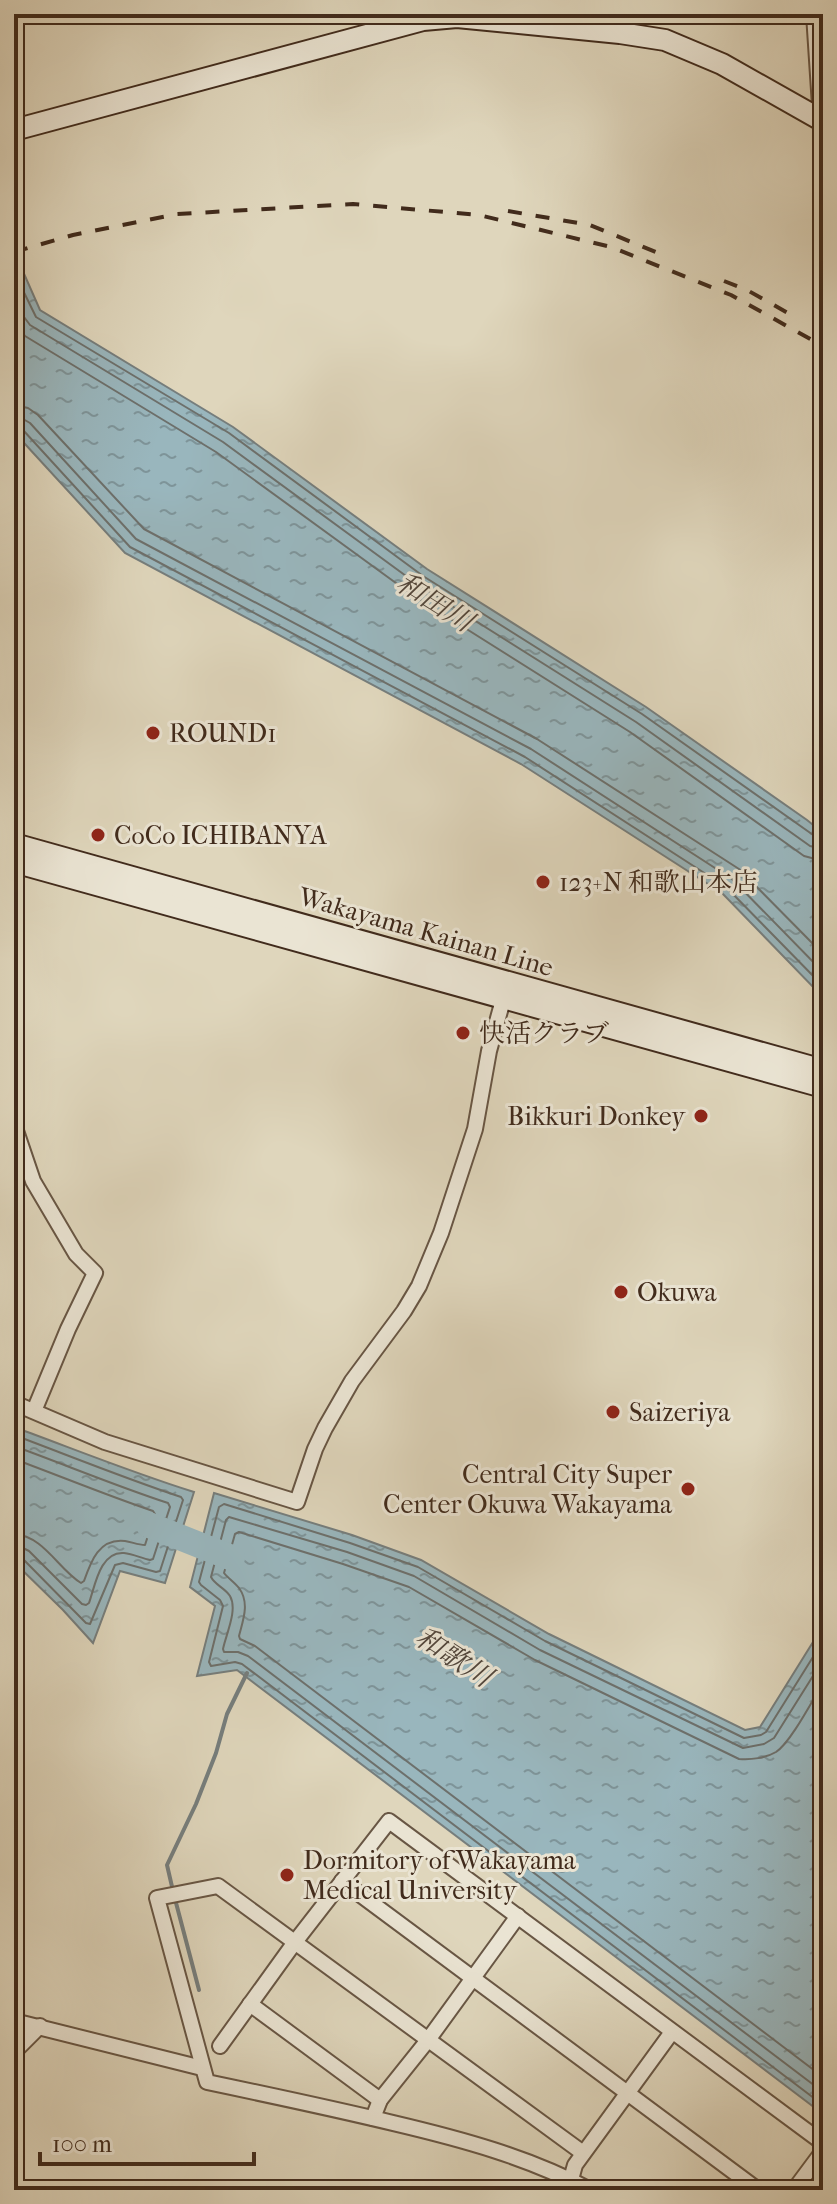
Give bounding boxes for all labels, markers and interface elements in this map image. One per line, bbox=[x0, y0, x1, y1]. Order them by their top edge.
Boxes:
water label: 和田川 bbox=[391, 566, 482, 640]
place label: ROUND1 bbox=[169, 718, 276, 749]
marker: ROUND1 bbox=[144, 724, 162, 742]
place label: CoCo ICHIBANYA bbox=[114, 820, 328, 851]
marker: CoCo ICHIBANYA bbox=[89, 826, 107, 844]
place label: 123+N 和歌山本店 bbox=[559, 867, 758, 898]
marker: 123+N 和歌山本店 bbox=[534, 873, 552, 891]
street label: Wakayama Kainan Line bbox=[294, 881, 557, 983]
place label: 快活クラブ bbox=[479, 1018, 609, 1049]
marker: 快活クラブ bbox=[454, 1024, 472, 1042]
place label: Bikkuri Donkey bbox=[507, 1101, 686, 1132]
marker: Bikkuri Donkey bbox=[692, 1107, 710, 1125]
place label: Okuwa bbox=[637, 1277, 717, 1308]
marker: Okuwa bbox=[612, 1283, 630, 1301]
place label: Saizeriya bbox=[629, 1397, 731, 1428]
marker: Saizeriya bbox=[604, 1403, 622, 1421]
place label: Central City Super Center Okuwa Wakayama bbox=[383, 1459, 673, 1520]
marker: Central City Super Center Okuwa Wakayama bbox=[679, 1480, 697, 1498]
water label: 和歌川 bbox=[410, 1620, 501, 1695]
place label: Dormitory of Wakayama Medical University bbox=[303, 1845, 577, 1906]
marker: Dormitory of Wakayama Medical University bbox=[278, 1866, 296, 1884]
scale bar bbox=[40, 2116, 254, 2166]
text: 100 m bbox=[52, 2130, 112, 2158]

